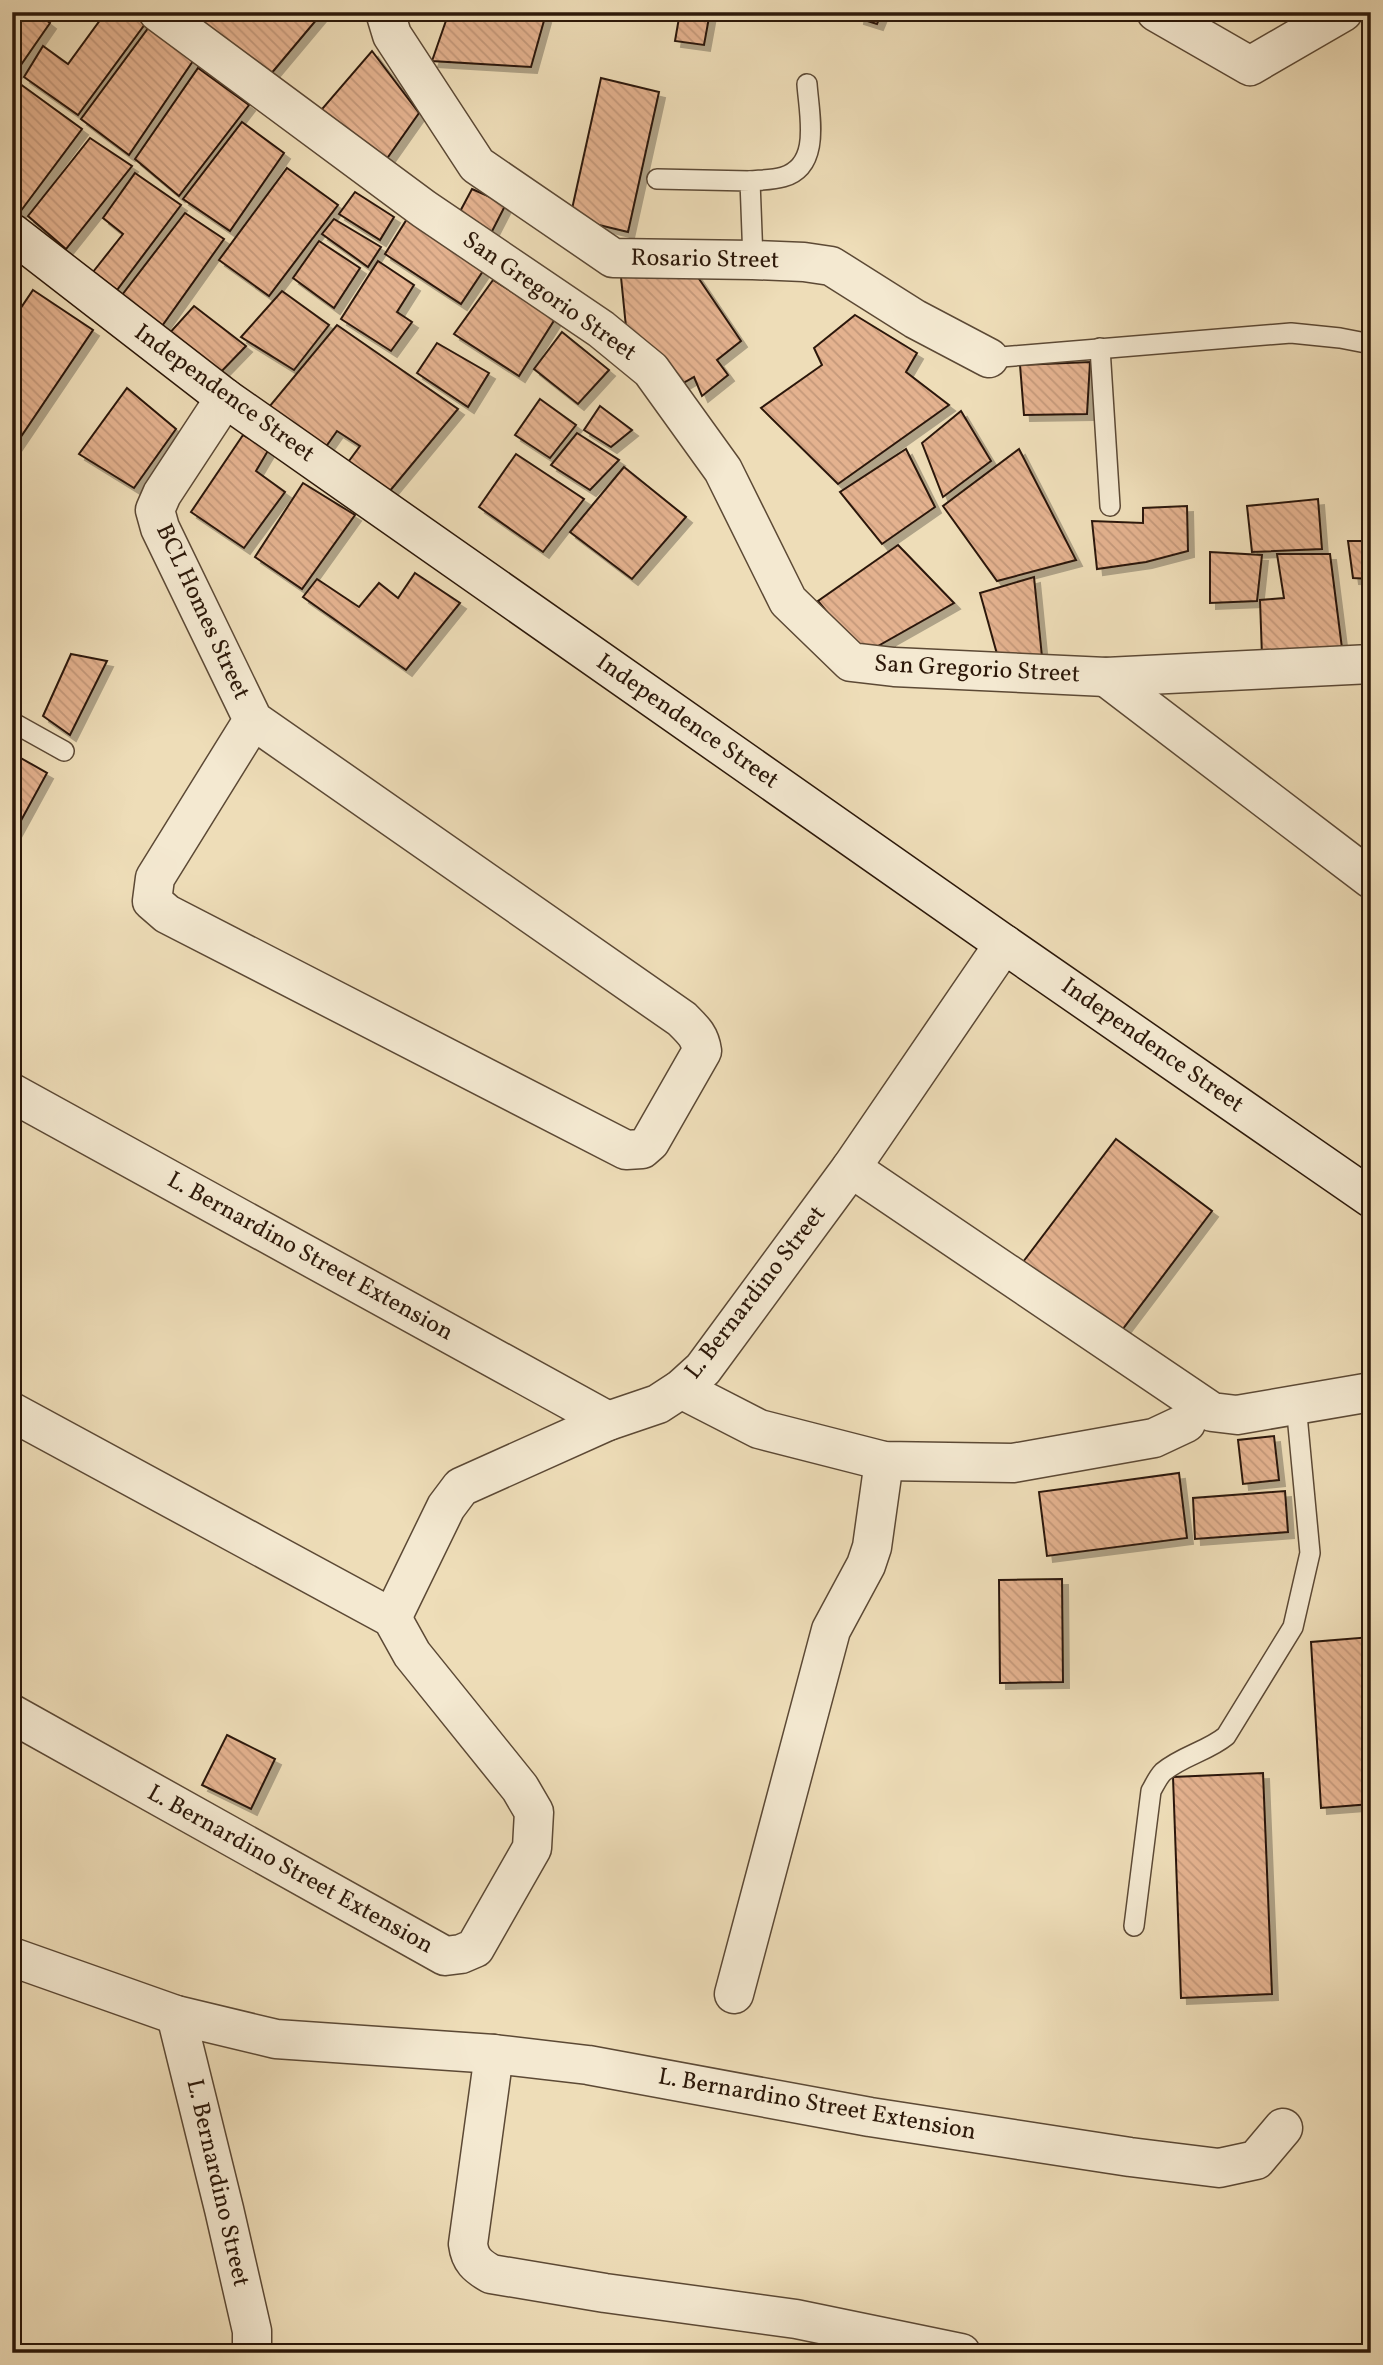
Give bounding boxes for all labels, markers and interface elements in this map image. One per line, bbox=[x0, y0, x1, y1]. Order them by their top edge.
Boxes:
street label: San Gregorio Street bbox=[455, 224, 643, 370]
street label: Rosario Street bbox=[630, 242, 780, 278]
street label: Independence Street bbox=[127, 317, 321, 471]
street label: BCL Homes Street bbox=[146, 519, 258, 705]
street label: Independence Street bbox=[589, 646, 785, 798]
street label: San Gregorio Street bbox=[873, 648, 1081, 692]
street label: Independence Street bbox=[1054, 970, 1250, 1122]
street label: L. Bernardino Street Extension bbox=[161, 1164, 459, 1350]
street label: L. Bernardino Street bbox=[677, 1199, 835, 1387]
street label: L. Bernardino Street Extension bbox=[141, 1777, 439, 1963]
street label: L. Bernardino Street Extension bbox=[655, 2060, 979, 2150]
street label: L. Bernardino Street bbox=[177, 2076, 257, 2290]

